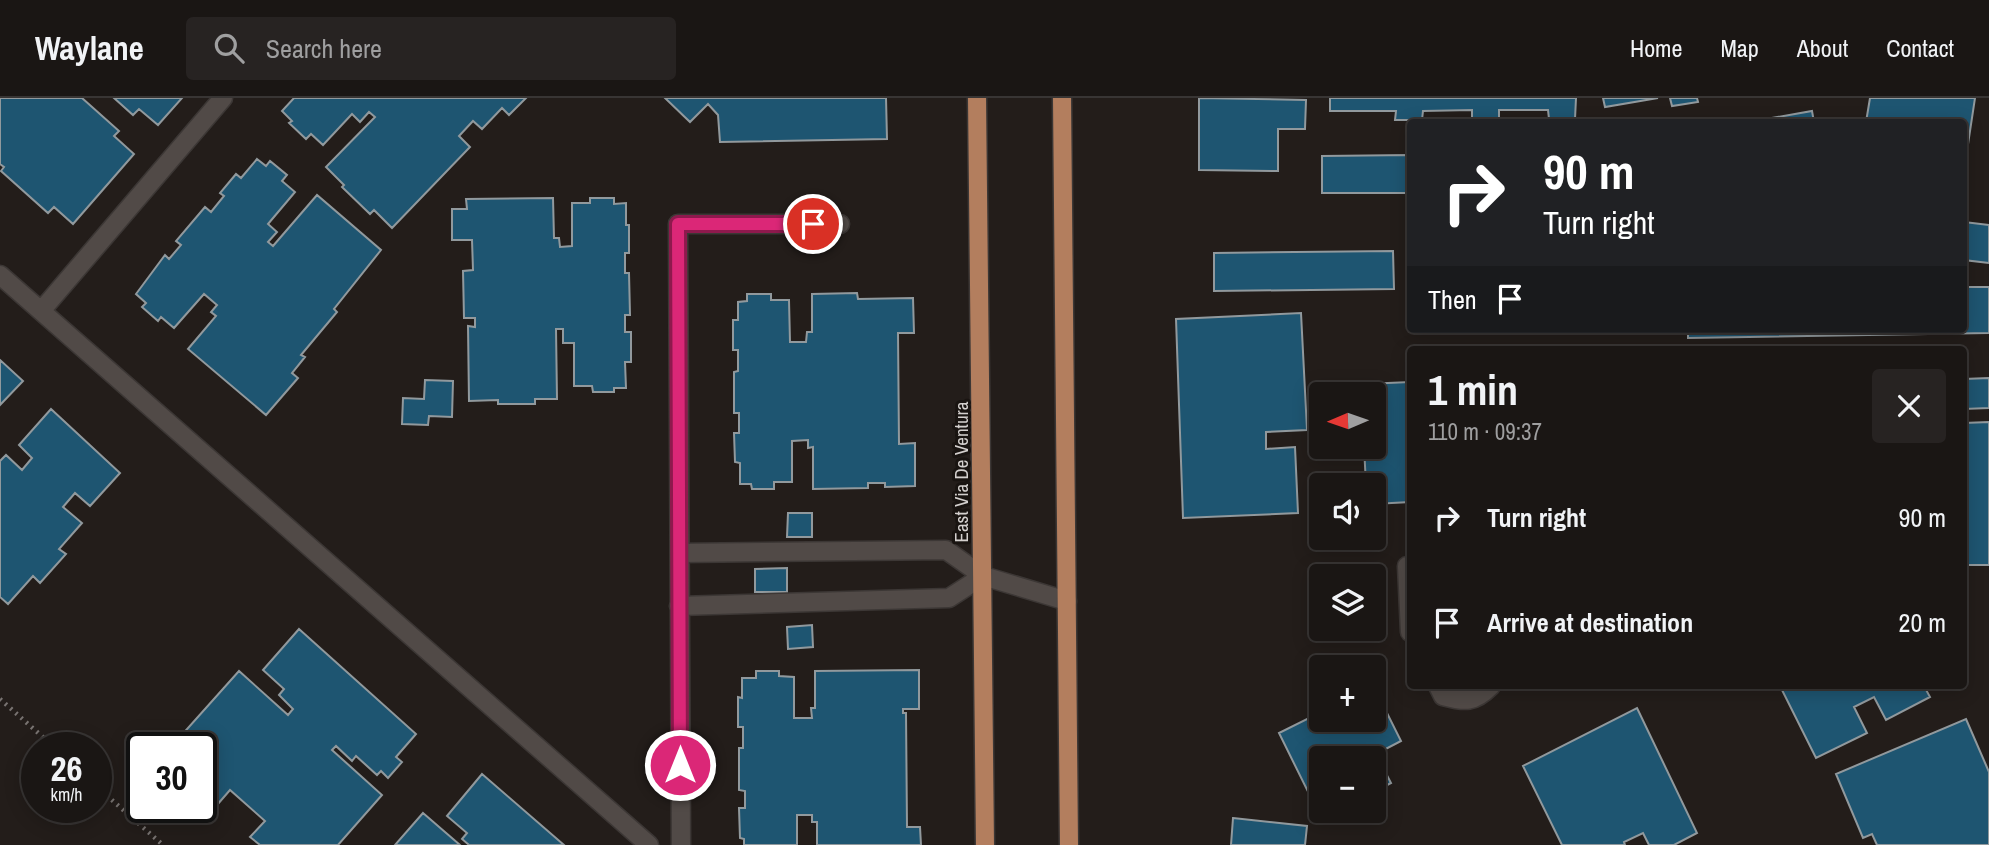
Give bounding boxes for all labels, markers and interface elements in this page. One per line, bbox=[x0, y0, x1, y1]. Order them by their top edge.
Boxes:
search box bbox=[186, 17, 676, 80]
text: Waylane bbox=[35, 26, 144, 70]
icon: search bbox=[210, 29, 248, 67]
text: Search here bbox=[266, 31, 382, 66]
text: Home bbox=[1630, 32, 1682, 64]
text: Map bbox=[1720, 32, 1759, 64]
text: About bbox=[1797, 32, 1848, 64]
text: Contact bbox=[1886, 32, 1954, 64]
text: 90 m bbox=[1543, 138, 1635, 204]
icon: right bbox=[1428, 147, 1519, 238]
pin bbox=[783, 194, 843, 254]
text: Turn right bbox=[1543, 201, 1655, 244]
icon: arrive bbox=[794, 205, 832, 243]
icon: arrive bbox=[1491, 280, 1529, 318]
text: Then bbox=[1428, 282, 1477, 317]
text: 1 min bbox=[1428, 362, 1518, 418]
button: close bbox=[1872, 369, 1946, 443]
north arrow bbox=[1309, 382, 1386, 458]
map controls bbox=[1309, 382, 1386, 823]
street label: East Via De Ventura bbox=[948, 401, 974, 542]
text: 110 m · 09:37 bbox=[1428, 416, 1542, 447]
button: sound bbox=[1309, 473, 1386, 550]
icon: right bbox=[1428, 499, 1466, 537]
text: Turn right bbox=[1487, 500, 1586, 535]
text: 90 m bbox=[1899, 500, 1946, 535]
button: layers bbox=[1309, 564, 1386, 641]
icon: arrive bbox=[1428, 604, 1466, 642]
text: Arrive at destination bbox=[1487, 605, 1693, 640]
text: 20 m bbox=[1899, 605, 1946, 640]
button: + bbox=[1309, 655, 1386, 732]
position arrow bbox=[643, 728, 717, 802]
speed limit sign: 30 bbox=[126, 732, 217, 823]
text: 26 bbox=[51, 745, 82, 792]
button: − bbox=[1309, 746, 1386, 823]
text: km/h bbox=[51, 782, 83, 807]

